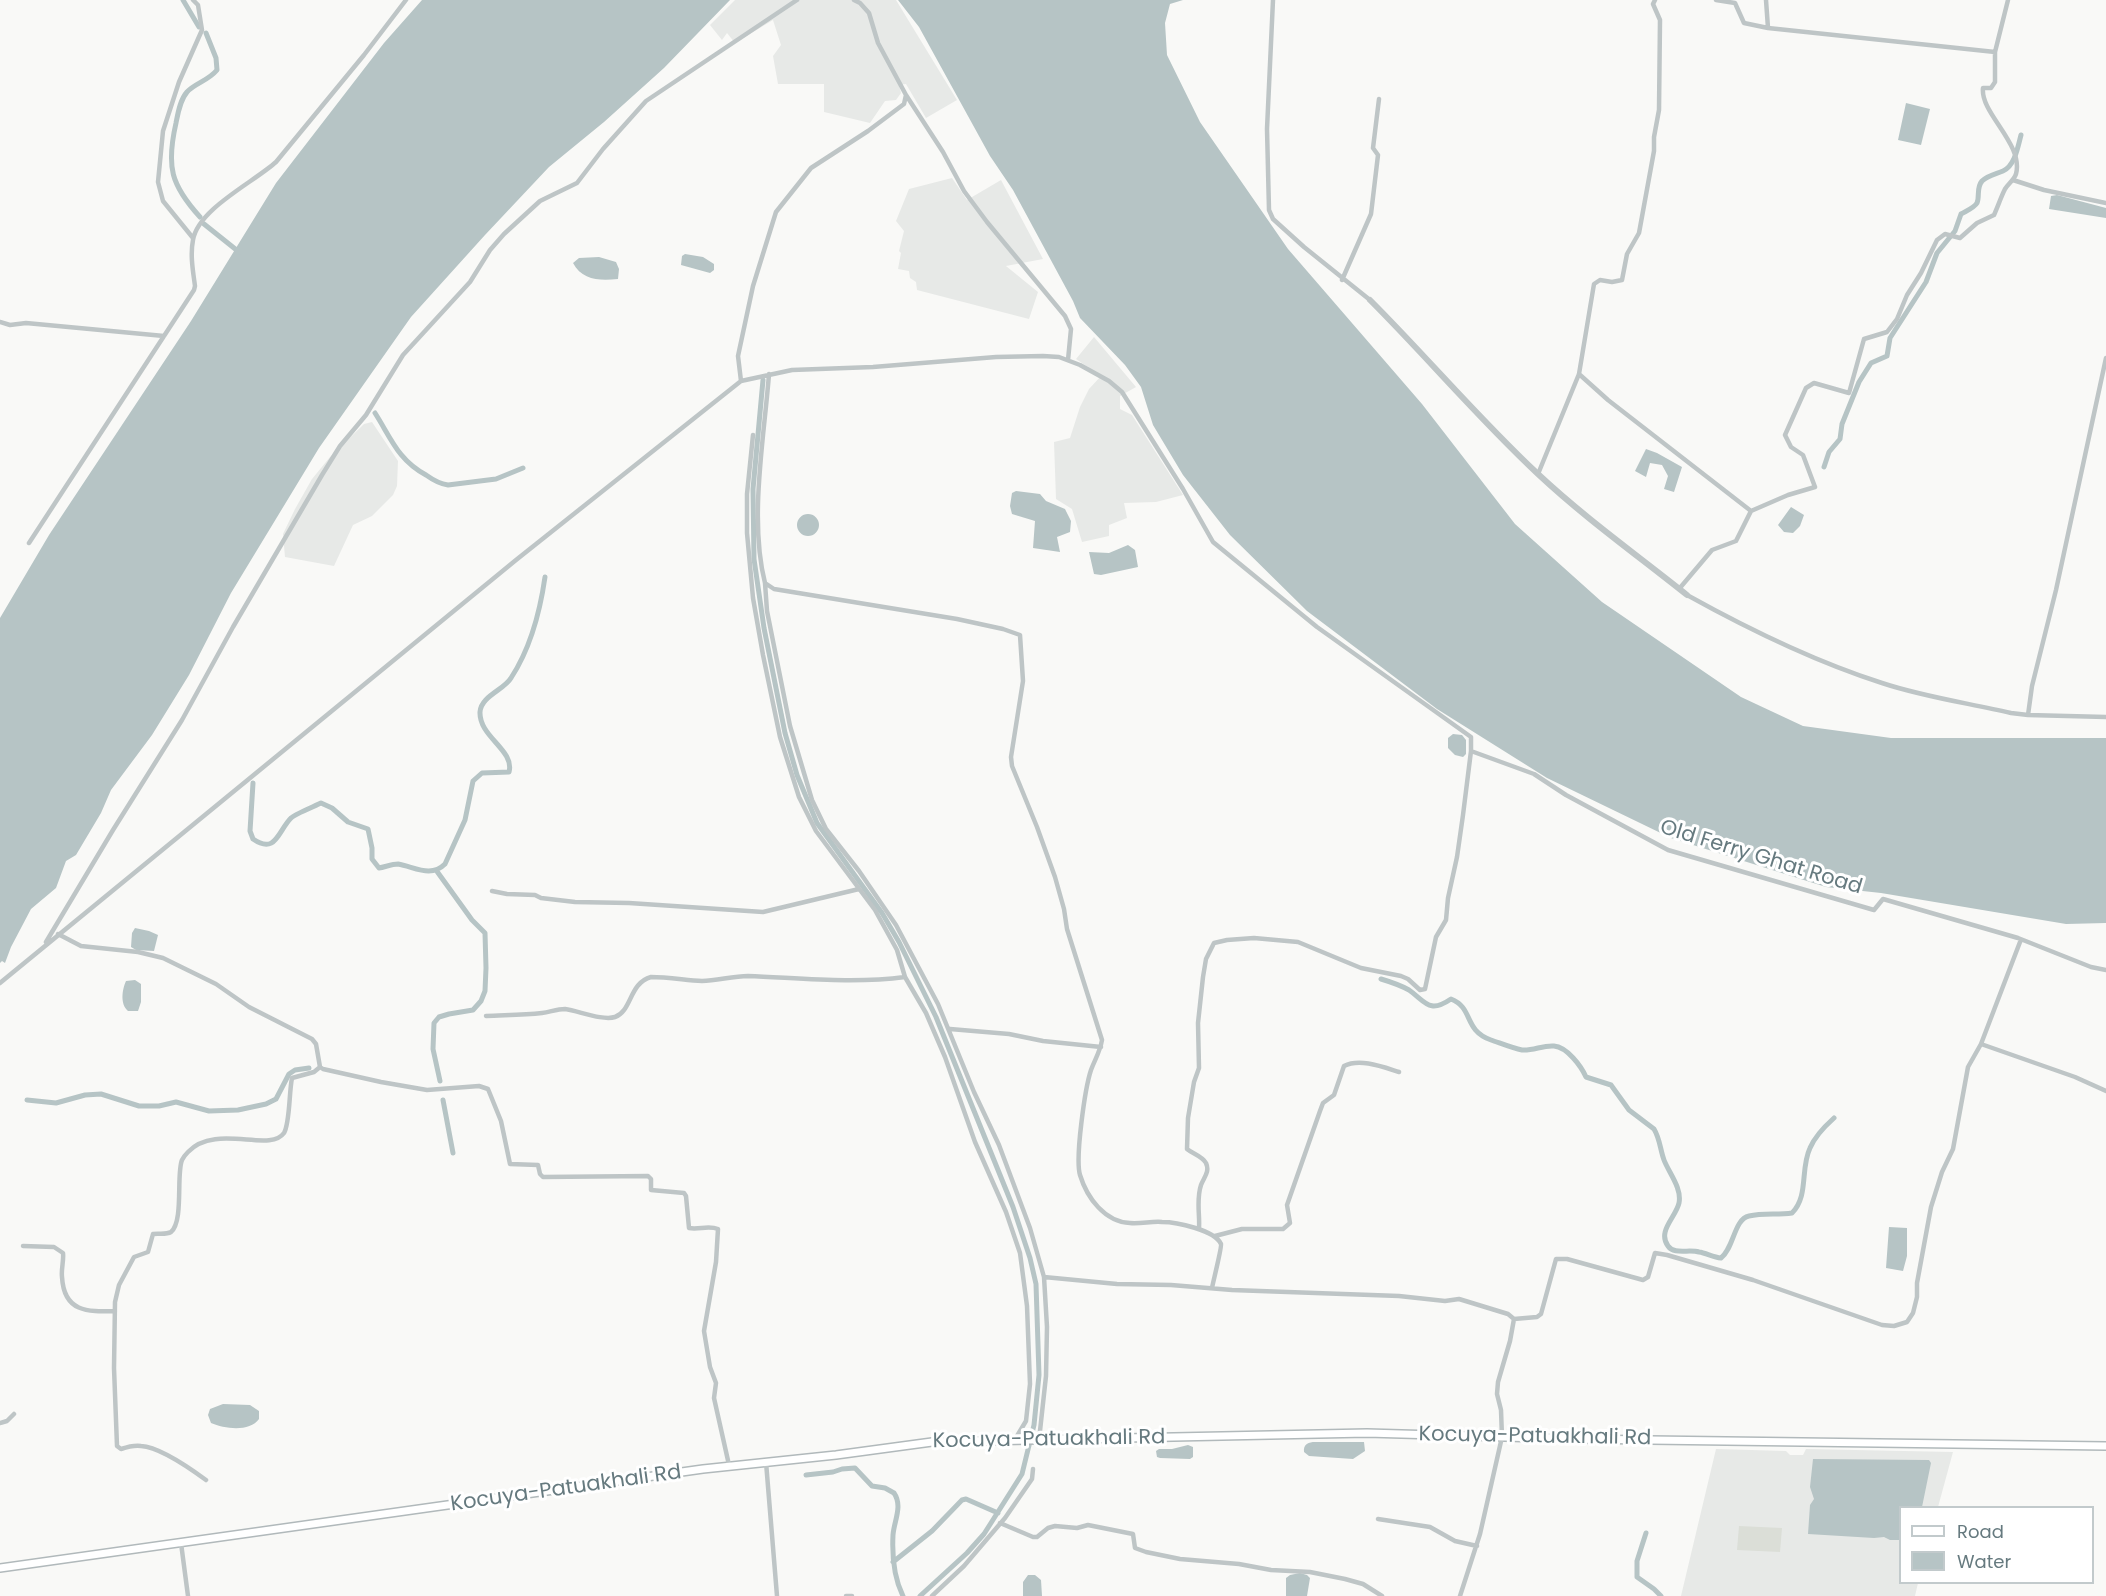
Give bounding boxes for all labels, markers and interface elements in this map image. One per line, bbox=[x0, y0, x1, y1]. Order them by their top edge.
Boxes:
street label: Old Ferry Ghat Road bbox=[1657, 815, 1865, 901]
street label: Kocuya-Patuakhali Rd bbox=[1418, 1422, 1652, 1452]
street label: Kocuya-Patuakhali Rd bbox=[932, 1425, 1166, 1455]
street label: Kocuya-Patuakhali Rd bbox=[449, 1460, 683, 1518]
legend bbox=[1899, 1506, 2094, 1584]
text: Road bbox=[1957, 1519, 2004, 1544]
text: Water bbox=[1957, 1549, 2011, 1574]

